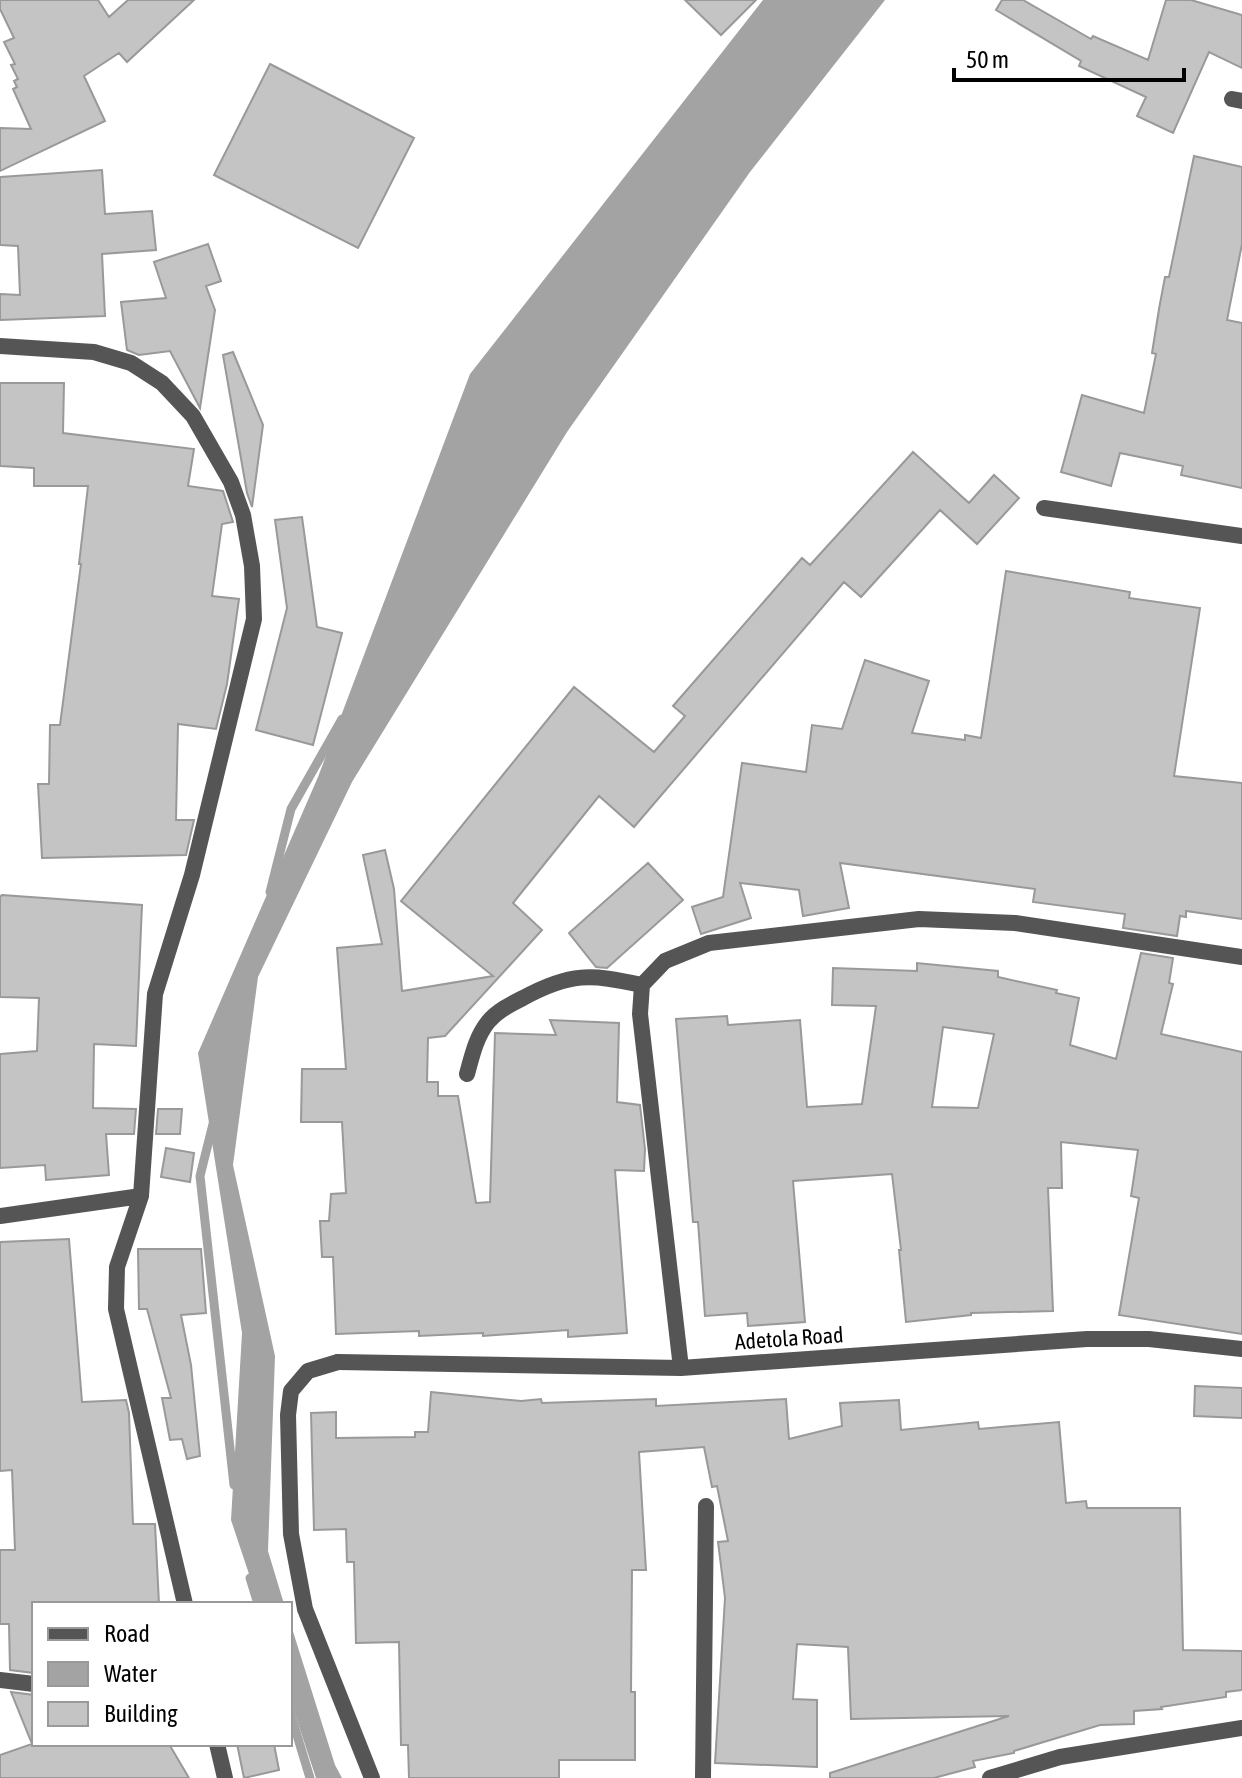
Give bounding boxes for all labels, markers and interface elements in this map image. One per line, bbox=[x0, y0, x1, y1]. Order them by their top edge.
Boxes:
scale bar bbox=[954, 32, 1184, 82]
text: 50 m bbox=[966, 46, 1009, 73]
street label: Adetola Road bbox=[734, 1321, 844, 1355]
legend bbox=[32, 1602, 292, 1746]
text: Road bbox=[104, 1620, 150, 1647]
text: Water bbox=[104, 1660, 157, 1687]
text: Building bbox=[104, 1700, 178, 1727]

